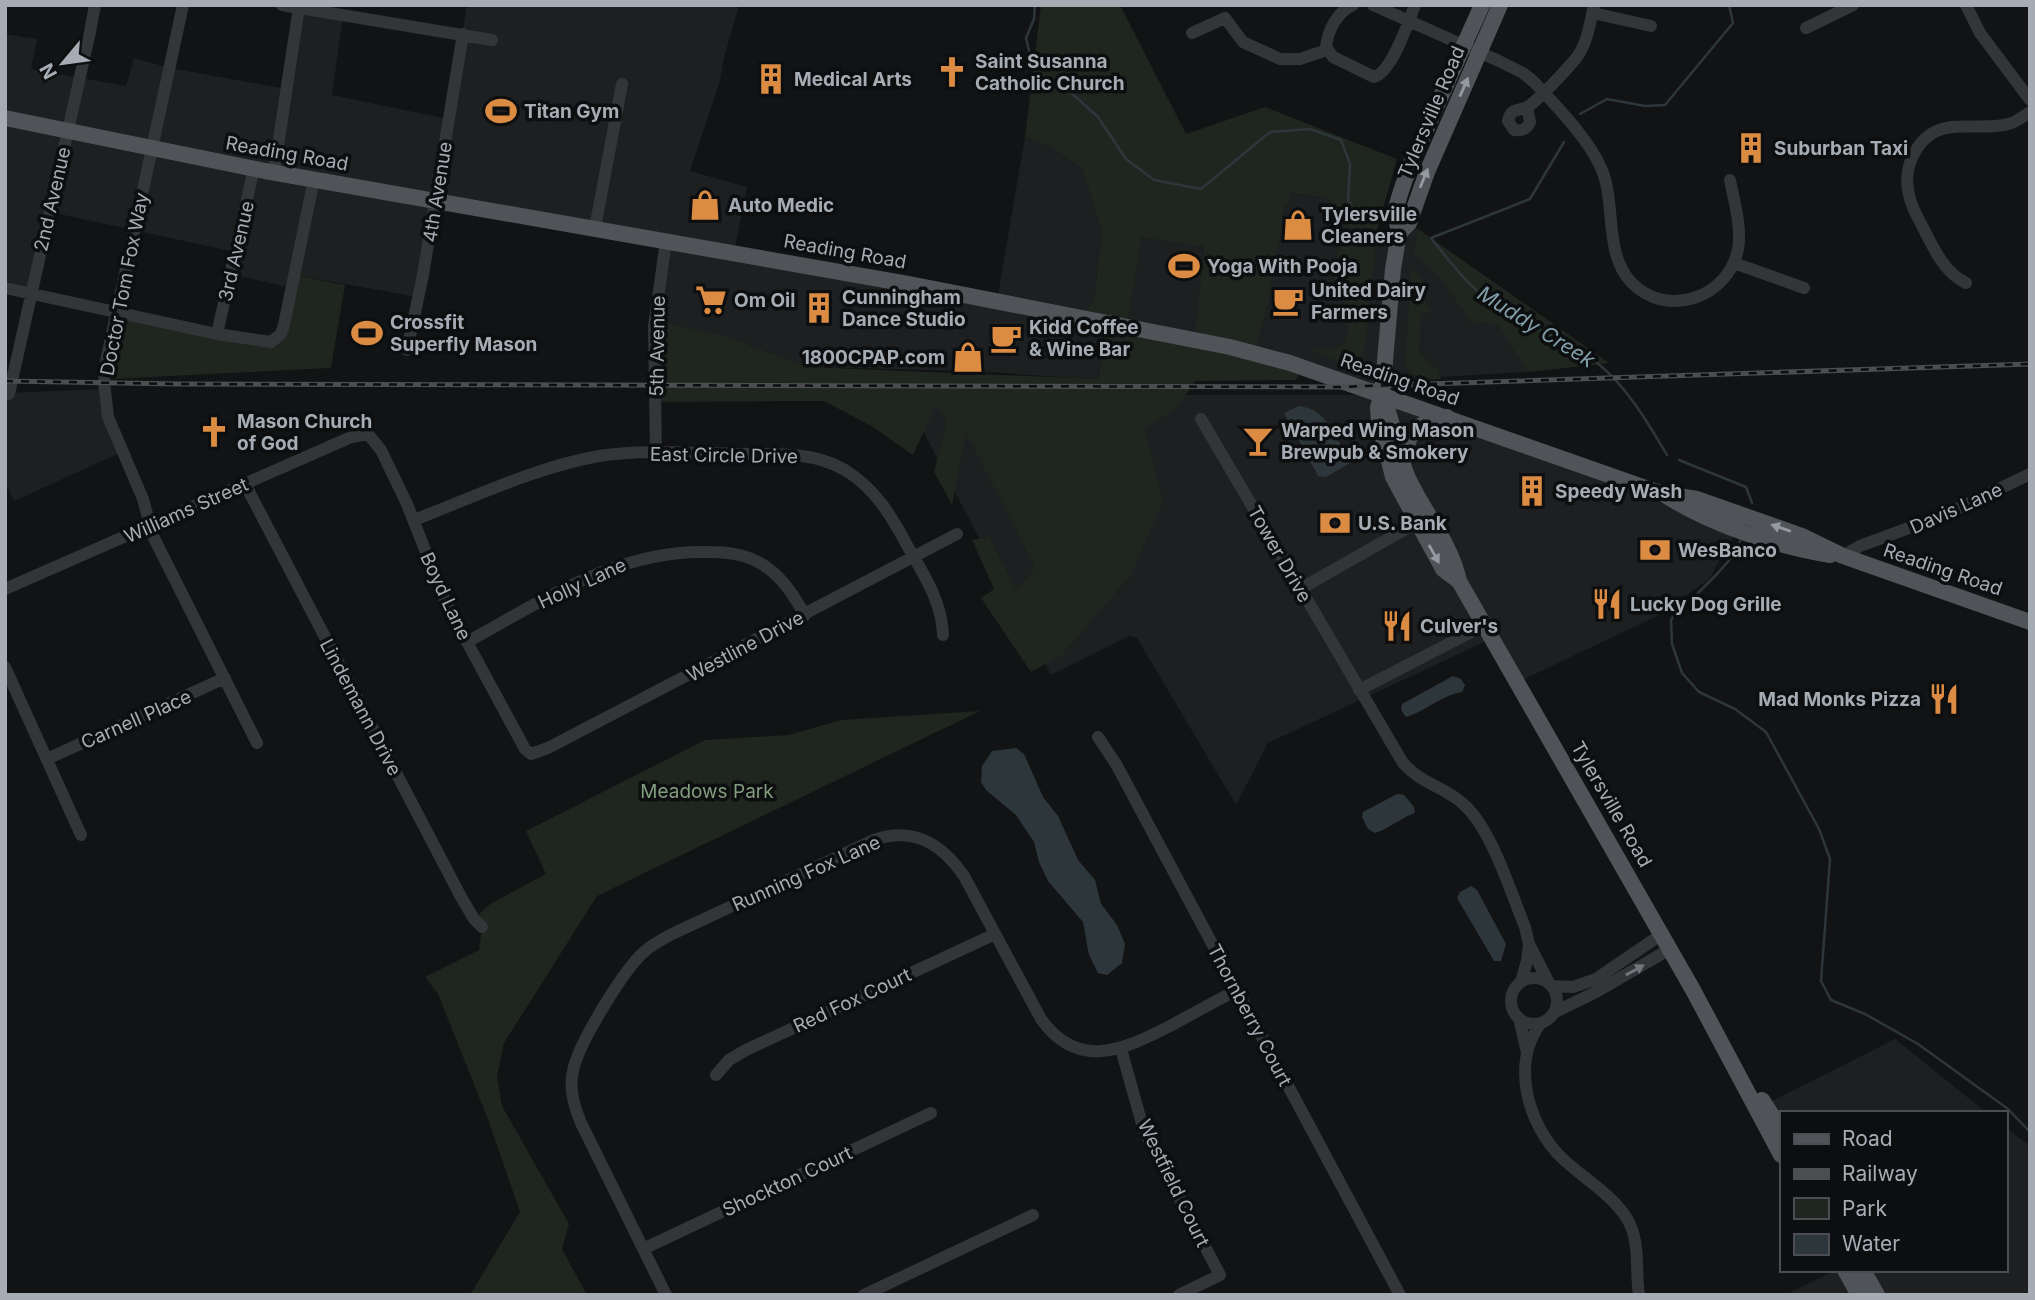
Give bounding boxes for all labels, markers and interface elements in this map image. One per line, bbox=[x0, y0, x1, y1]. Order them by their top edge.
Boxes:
north arrow bbox=[28, 28, 98, 98]
street label: Tylersville Road bbox=[1393, 43, 1470, 182]
place label: Saint Susanna Catholic Church bbox=[975, 50, 1125, 95]
church icon: Saint Susanna Catholic Church bbox=[935, 55, 969, 89]
text: N bbox=[35, 59, 62, 83]
building icon: Medical Arts bbox=[754, 62, 788, 96]
place label: Medical Arts bbox=[794, 68, 912, 91]
one-way arrow bbox=[1459, 76, 1470, 97]
sports icon: Titan Gym bbox=[484, 94, 518, 128]
place label: Titan Gym bbox=[524, 100, 619, 123]
street label: Reading Road bbox=[224, 131, 350, 176]
building icon: Suburban Taxi bbox=[1734, 131, 1768, 165]
place label: Suburban Taxi bbox=[1774, 137, 1908, 160]
street label: 4th Avenue bbox=[418, 140, 457, 244]
street label: 2nd Avenue bbox=[29, 145, 76, 254]
one-way arrow bbox=[1419, 167, 1430, 188]
shop icon: Auto Medic bbox=[688, 188, 722, 222]
street label: Doctor Tom Fox Way bbox=[95, 190, 154, 378]
place label: Auto Medic bbox=[728, 194, 834, 217]
street label: 3rd Avenue bbox=[214, 199, 259, 304]
place label: Tylersville Cleaners bbox=[1321, 203, 1417, 248]
shop icon: Tylersville Cleaners bbox=[1281, 208, 1315, 242]
street label: Reading Road bbox=[782, 229, 908, 274]
sports icon: Yoga With Pooja bbox=[1167, 249, 1201, 283]
place label: Yoga With Pooja bbox=[1207, 255, 1358, 278]
place label: United Dairy Farmers bbox=[1311, 279, 1426, 324]
water label: Muddy Creek bbox=[1473, 281, 1600, 373]
supermarket icon: Om Oil bbox=[694, 283, 728, 317]
cafe icon: United Dairy Farmers bbox=[1271, 284, 1305, 318]
place label: Cunningham Dance Studio bbox=[842, 286, 966, 331]
place label: Om Oil bbox=[734, 289, 795, 312]
building icon: Cunningham Dance Studio bbox=[802, 291, 836, 325]
street label: 5th Avenue bbox=[645, 295, 670, 397]
place label: Crossfit Superfly Mason bbox=[390, 311, 537, 356]
sports icon: Crossfit Superfly Mason bbox=[350, 316, 384, 350]
place label: Kidd Coffee & Wine Bar bbox=[1029, 316, 1139, 361]
cafe icon: Kidd Coffee & Wine Bar bbox=[989, 321, 1023, 355]
shop icon: 1800CPAP.com bbox=[951, 340, 985, 374]
place label: 1800CPAP.com bbox=[802, 346, 945, 369]
street label: Reading Road bbox=[1337, 348, 1462, 411]
place label: Mason Church of God bbox=[237, 410, 372, 455]
church icon: Mason Church of God bbox=[197, 415, 231, 449]
place label: Warped Wing Mason Brewpub & Smokery bbox=[1281, 419, 1474, 464]
bar icon: Warped Wing Mason Brewpub & Smokery bbox=[1241, 424, 1275, 458]
street label: East Circle Drive bbox=[650, 443, 798, 468]
street label: Williams Street bbox=[121, 473, 252, 548]
building icon: Speedy Wash bbox=[1515, 474, 1549, 508]
street label: Davis Lane bbox=[1907, 478, 2006, 539]
place label: Speedy Wash bbox=[1555, 480, 1682, 503]
street label: Tower Drive bbox=[1243, 502, 1316, 607]
bank icon: U.S. Bank bbox=[1318, 506, 1352, 540]
place label: U.S. Bank bbox=[1358, 512, 1447, 535]
one-way arrow bbox=[1770, 522, 1791, 533]
bank icon: WesBanco bbox=[1638, 533, 1672, 567]
street label: Reading Road bbox=[1880, 538, 2005, 601]
place label: WesBanco bbox=[1678, 539, 1777, 562]
one-way arrow bbox=[1428, 545, 1440, 564]
street label: Boyd Lane bbox=[415, 549, 476, 644]
street label: Holly Lane bbox=[535, 553, 630, 614]
restaurant icon: Lucky Dog Grille bbox=[1590, 587, 1624, 621]
place label: Lucky Dog Grille bbox=[1630, 593, 1782, 616]
street label: Westline Drive bbox=[683, 606, 808, 687]
restaurant icon: Culver's bbox=[1380, 609, 1414, 643]
place label: Culver's bbox=[1420, 615, 1498, 638]
street label: Lindemann Drive bbox=[315, 635, 406, 780]
restaurant icon: Mad Monks Pizza bbox=[1927, 682, 1961, 716]
street label: Carnell Place bbox=[78, 685, 195, 754]
place label: Mad Monks Pizza bbox=[1758, 688, 1921, 711]
street label: Tylersville Road bbox=[1566, 737, 1657, 871]
park label: Meadows Park bbox=[640, 780, 774, 803]
street label: Running Fox Lane bbox=[729, 830, 884, 916]
street label: Thornberry Court bbox=[1202, 940, 1297, 1090]
street label: Red Fox Court bbox=[790, 963, 915, 1038]
one-way arrow bbox=[1625, 964, 1645, 976]
legend bbox=[1780, 1111, 2007, 1272]
street label: Westfield Court bbox=[1133, 1116, 1214, 1251]
text: Road bbox=[1842, 1126, 1893, 1151]
street label: Shockton Court bbox=[719, 1141, 856, 1222]
text: Railway bbox=[1842, 1161, 1918, 1186]
text: Park bbox=[1842, 1196, 1887, 1221]
text: Water bbox=[1842, 1231, 1900, 1256]

